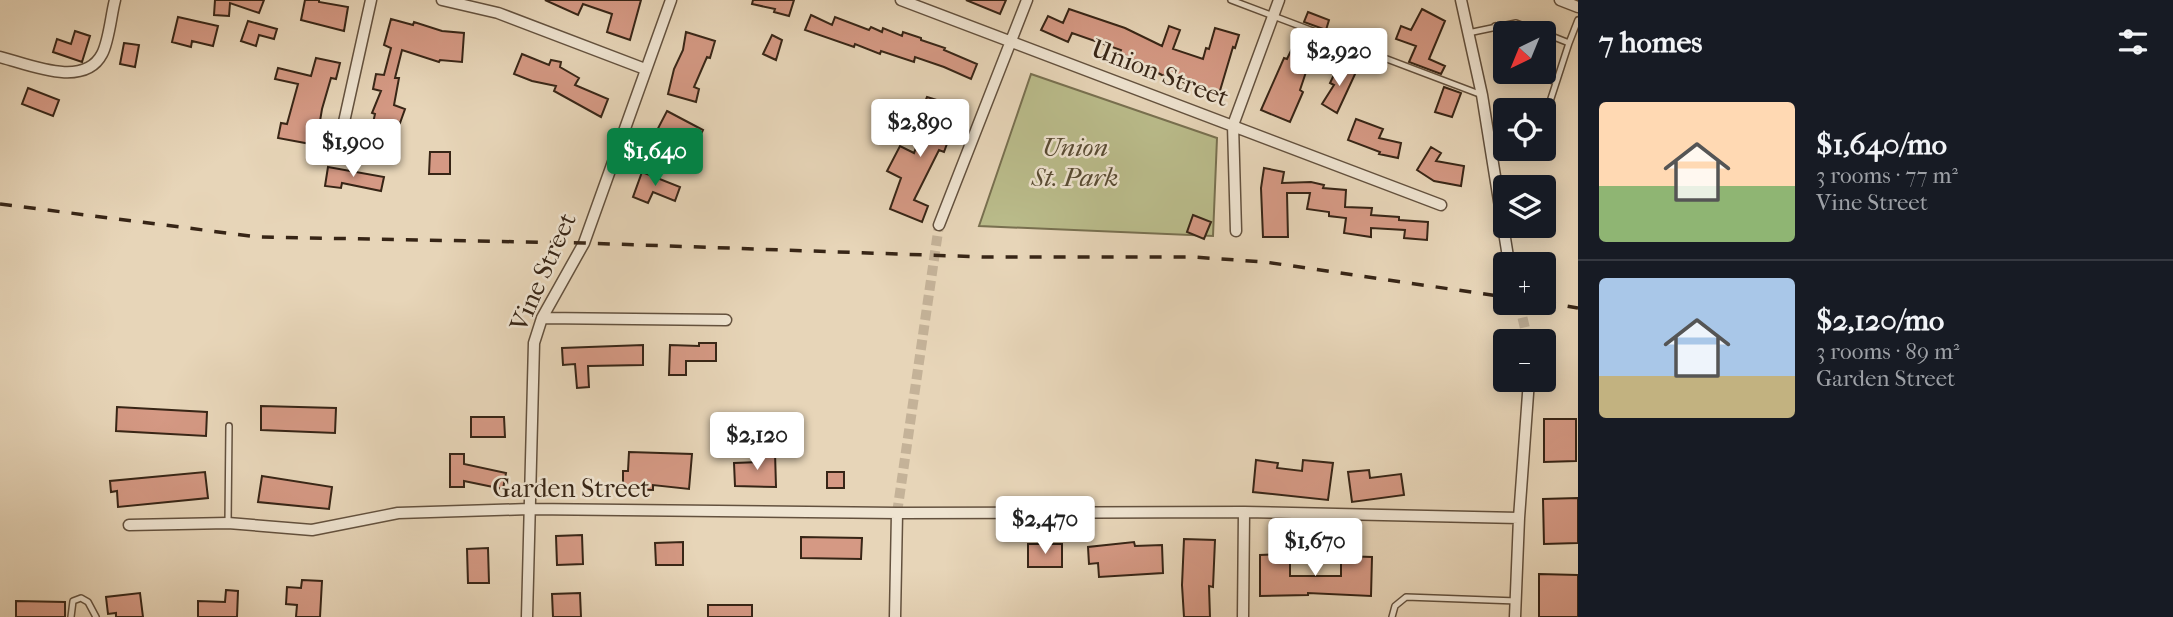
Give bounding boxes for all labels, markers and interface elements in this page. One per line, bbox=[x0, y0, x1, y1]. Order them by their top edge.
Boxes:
north arrow bbox=[1493, 21, 1556, 84]
map controls bbox=[1493, 21, 1556, 392]
icon: filters bbox=[2114, 23, 2152, 61]
text: 7 homes bbox=[1599, 25, 1702, 60]
pin: $2,920 bbox=[1282, 28, 1396, 88]
street label: Union Street bbox=[1087, 33, 1234, 114]
text: $2,920 bbox=[1306, 37, 1372, 64]
button: locate bbox=[1493, 98, 1556, 161]
pin: $2,890 bbox=[863, 100, 977, 159]
text: $2,890 bbox=[887, 108, 953, 135]
pin: $1,900 bbox=[296, 120, 410, 179]
text: $1,640/mo bbox=[1816, 127, 1947, 162]
text: $1,900 bbox=[322, 128, 384, 155]
pin: $1,640 bbox=[598, 128, 712, 188]
icon: home bbox=[1655, 130, 1739, 214]
park label: Union St. Park bbox=[1030, 132, 1119, 193]
text: $1,640 bbox=[623, 137, 687, 164]
text: 3 rooms · 77 m² bbox=[1816, 162, 1958, 189]
button: layers bbox=[1493, 175, 1556, 238]
text: Vine Street bbox=[1816, 189, 1928, 216]
street label: Vine Street bbox=[503, 207, 583, 337]
button: + bbox=[1493, 252, 1556, 315]
text: $2,120/mo bbox=[1816, 303, 1944, 338]
icon: home bbox=[1655, 306, 1739, 390]
button: − bbox=[1493, 329, 1556, 392]
text: 3 rooms · 89 m² bbox=[1816, 338, 1960, 365]
text: Garden Street bbox=[1816, 365, 1955, 392]
pin: $2,120 bbox=[700, 412, 814, 472]
text: $2,120 bbox=[726, 421, 788, 448]
street label: Garden Street bbox=[492, 473, 650, 504]
pin: $2,470 bbox=[988, 496, 1102, 556]
text: $2,470 bbox=[1012, 505, 1078, 532]
pin: $1,670 bbox=[1258, 518, 1372, 578]
text: $1,670 bbox=[1284, 527, 1346, 554]

